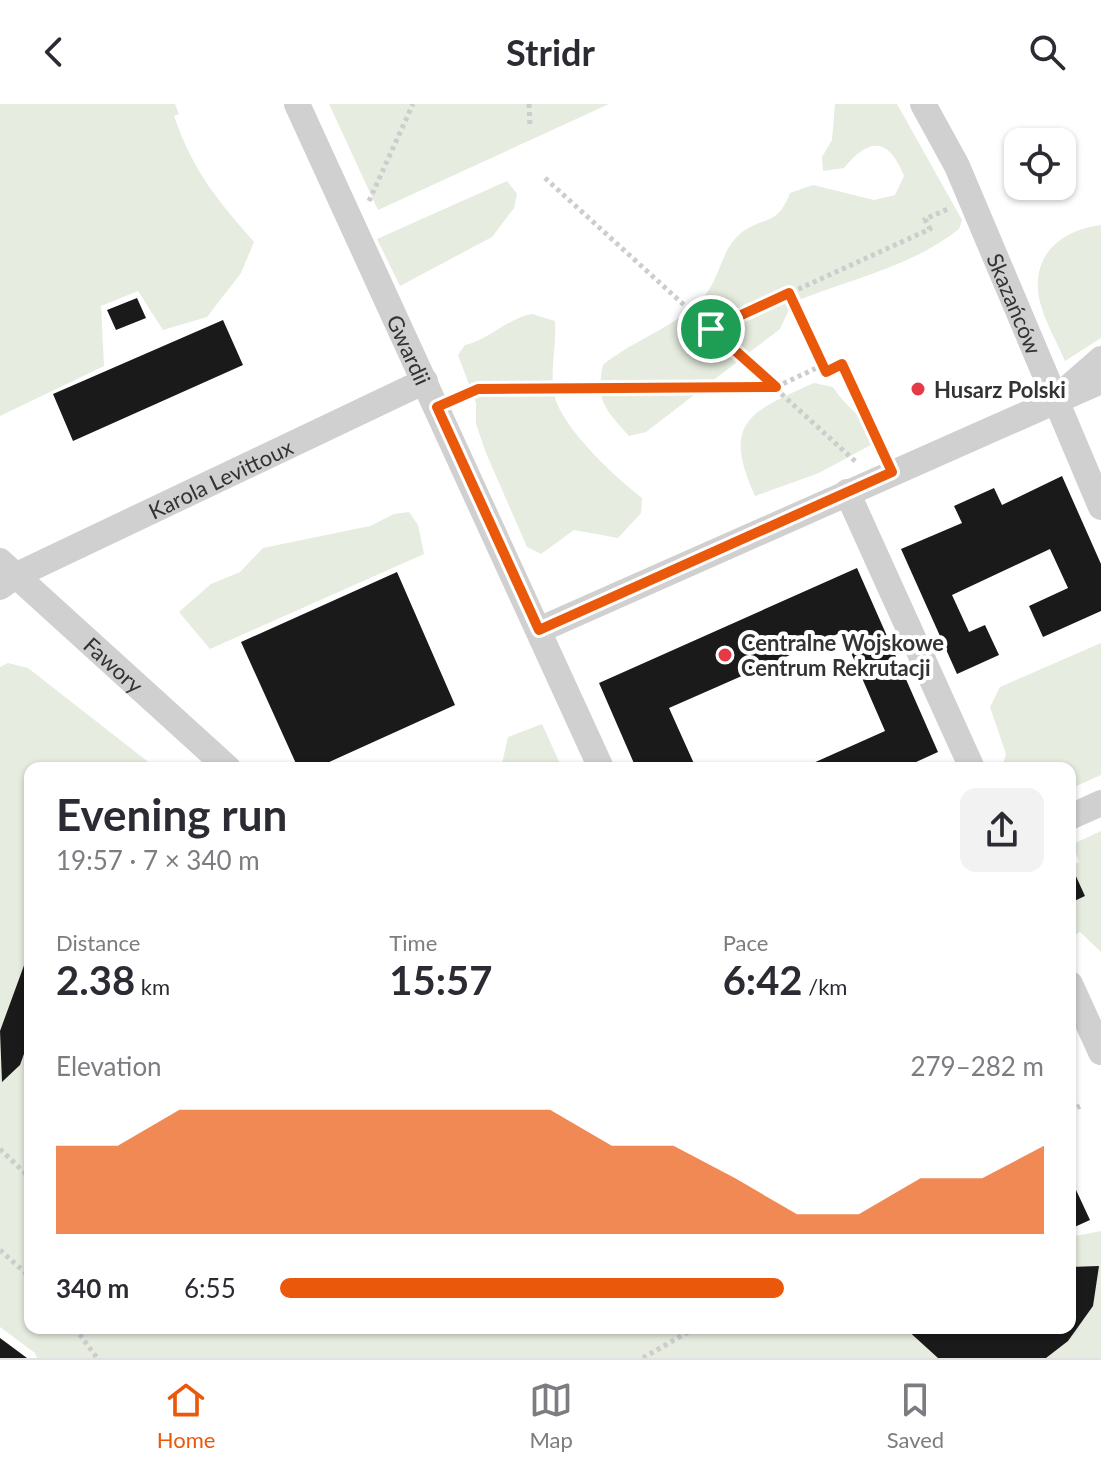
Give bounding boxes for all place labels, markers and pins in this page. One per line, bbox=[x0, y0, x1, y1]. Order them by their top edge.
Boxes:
pin bbox=[677, 295, 745, 363]
place label: Husarz Polski bbox=[934, 376, 1066, 403]
marker: Husarz Polski bbox=[909, 380, 927, 398]
place label: Centralne Wojskowe Centrum Rekrutacji bbox=[741, 629, 944, 681]
marker: Centralne Wojskowe Centrum Rekrutacji bbox=[716, 646, 734, 664]

